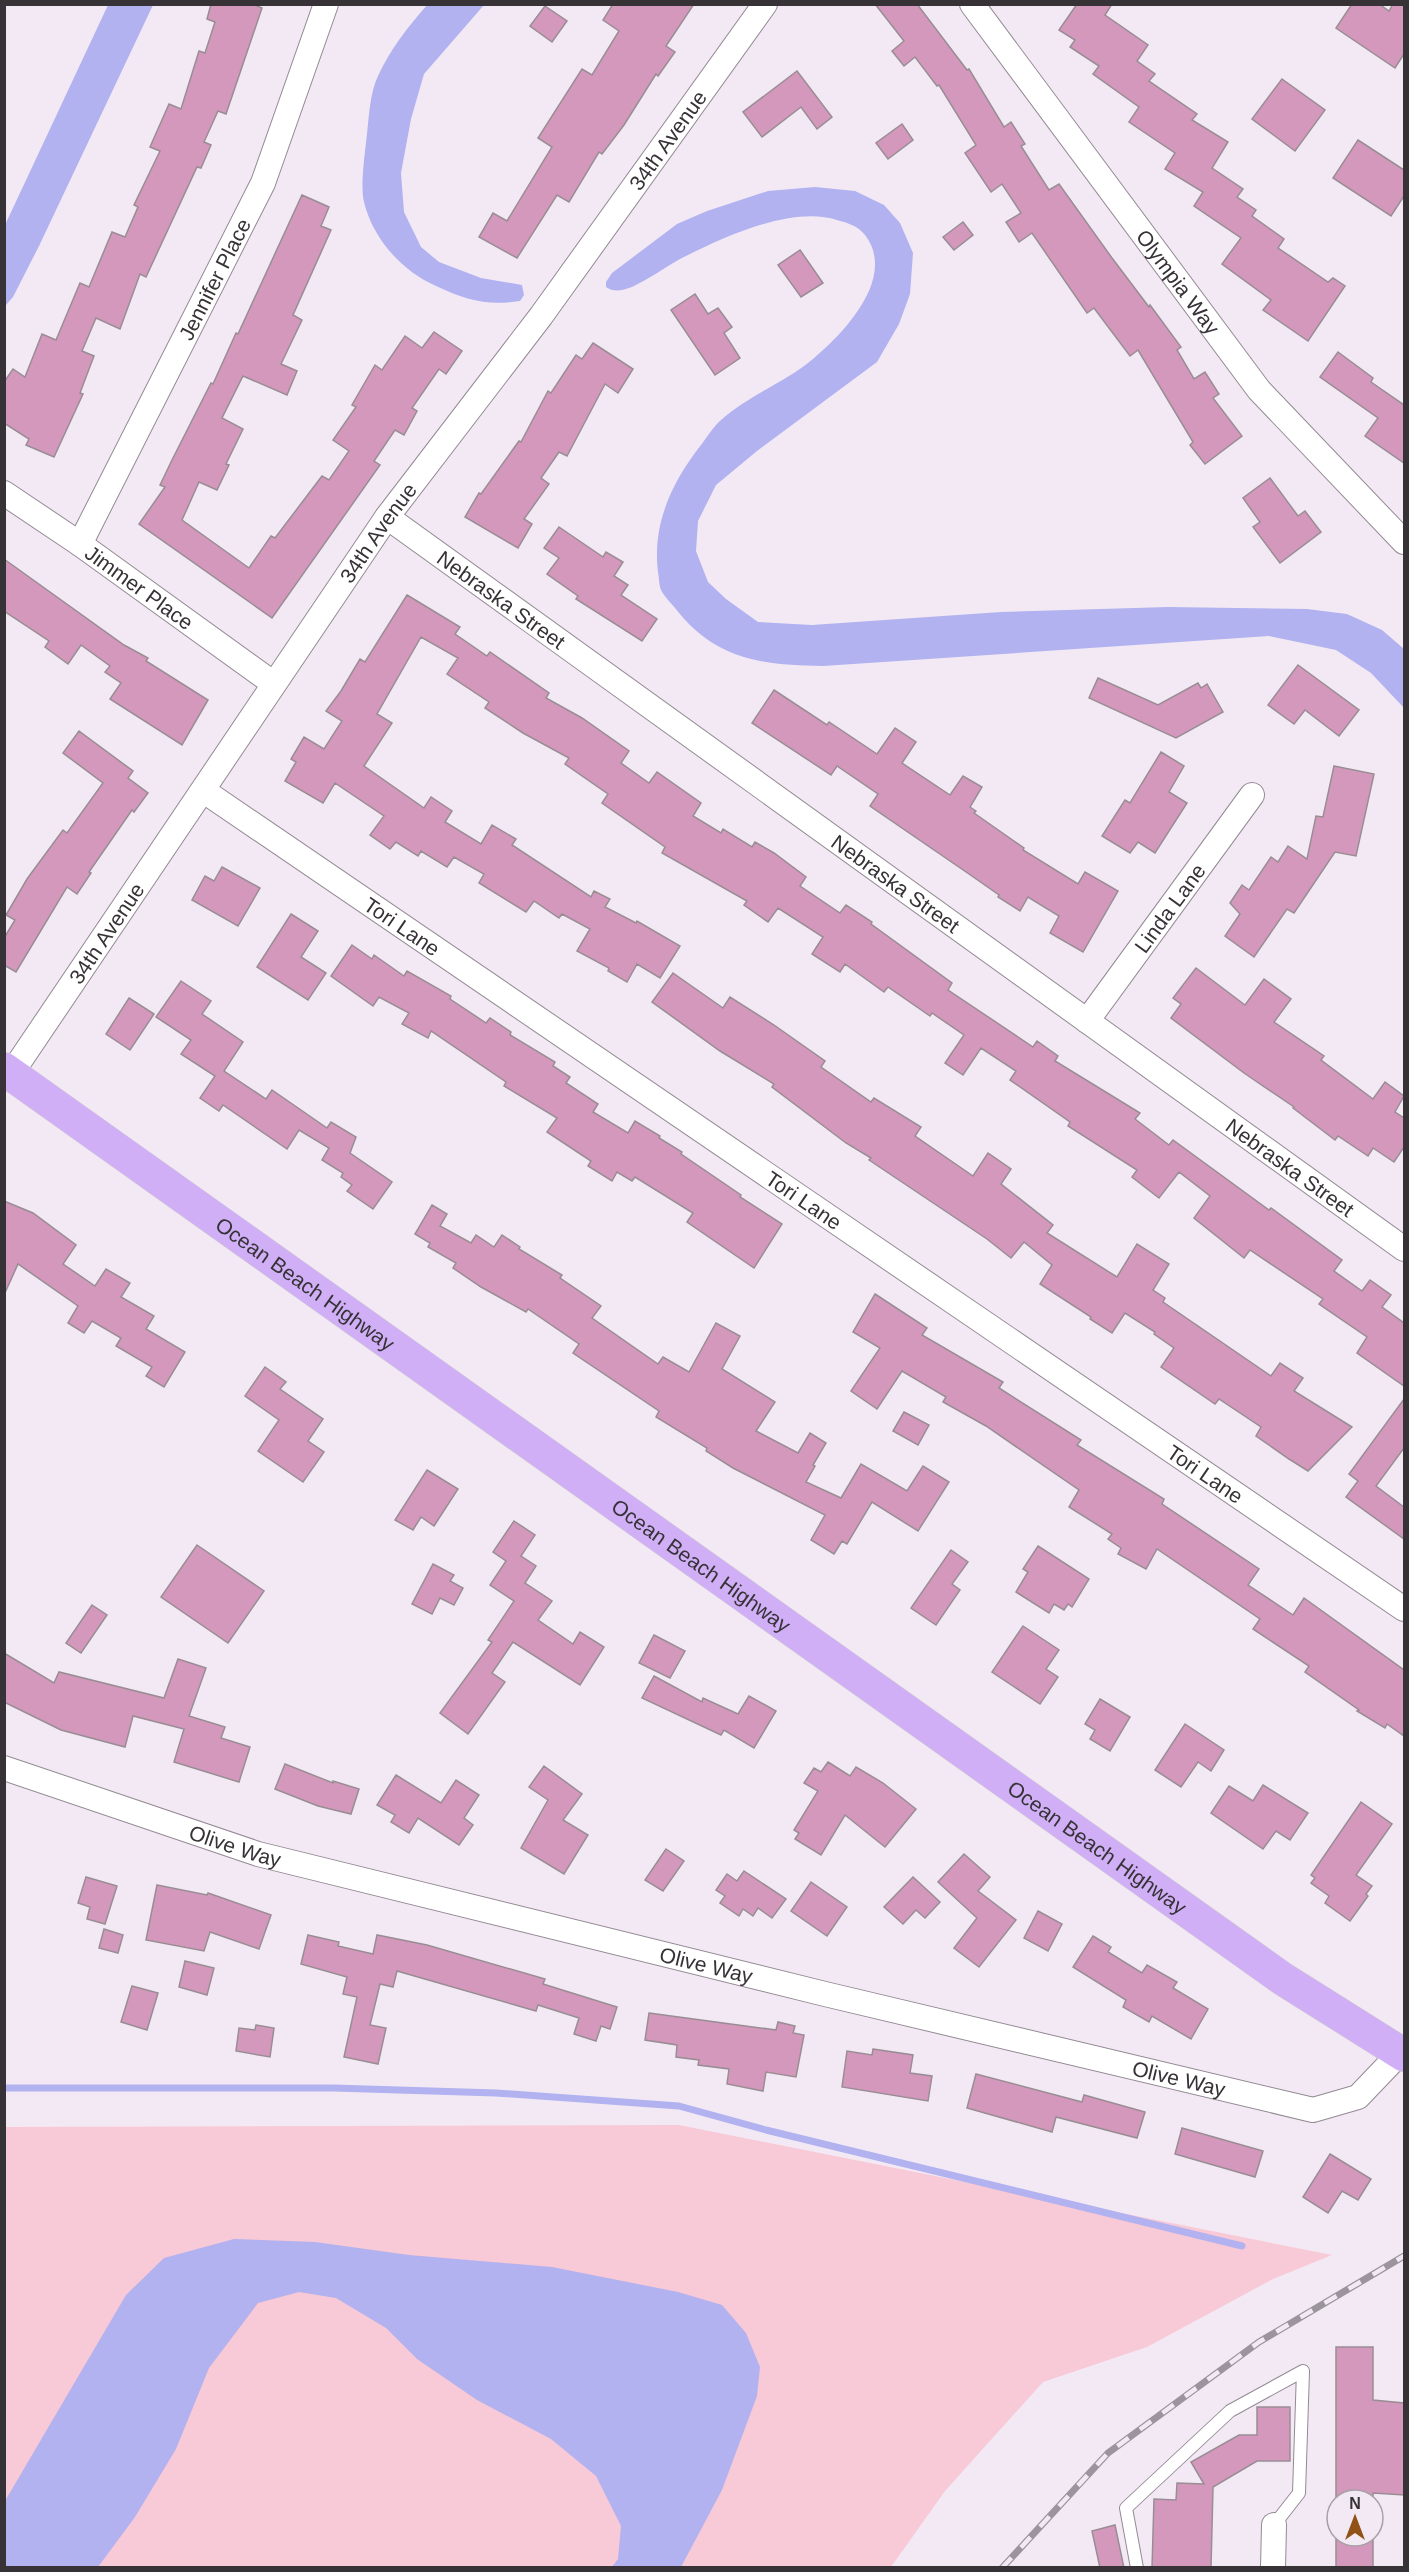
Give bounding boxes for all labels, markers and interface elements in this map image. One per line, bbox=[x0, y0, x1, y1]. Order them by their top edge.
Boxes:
street label: 34th Avenue bbox=[624, 86, 711, 194]
street label: Jennifer Place bbox=[174, 215, 255, 344]
street label: Olympia Way bbox=[1132, 225, 1225, 339]
street label: 34th Avenue bbox=[335, 478, 421, 587]
street label: Jimmer Place bbox=[81, 540, 198, 634]
street label: Nebraska Street bbox=[433, 546, 570, 653]
street label: Nebraska Street bbox=[828, 830, 964, 937]
street label: Linda Lane bbox=[1130, 859, 1210, 957]
street label: 34th Avenue bbox=[64, 878, 148, 988]
street label: Tori Lane bbox=[360, 892, 445, 960]
street label: Nebraska Street bbox=[1222, 1114, 1359, 1221]
street label: Tori Lane bbox=[762, 1166, 846, 1234]
street label: Ocean Beach Highway bbox=[212, 1212, 400, 1355]
street label: Tori Lane bbox=[1163, 1440, 1248, 1508]
street label: Ocean Beach Highway bbox=[608, 1494, 796, 1637]
street label: Ocean Beach Highway bbox=[1004, 1776, 1192, 1919]
street label: Olive Way bbox=[186, 1820, 284, 1871]
street label: Olive Way bbox=[658, 1942, 756, 1987]
street label: Olive Way bbox=[1130, 2056, 1228, 2100]
north arrow bbox=[1325, 2488, 1385, 2548]
text: N bbox=[1349, 2495, 1361, 2512]

